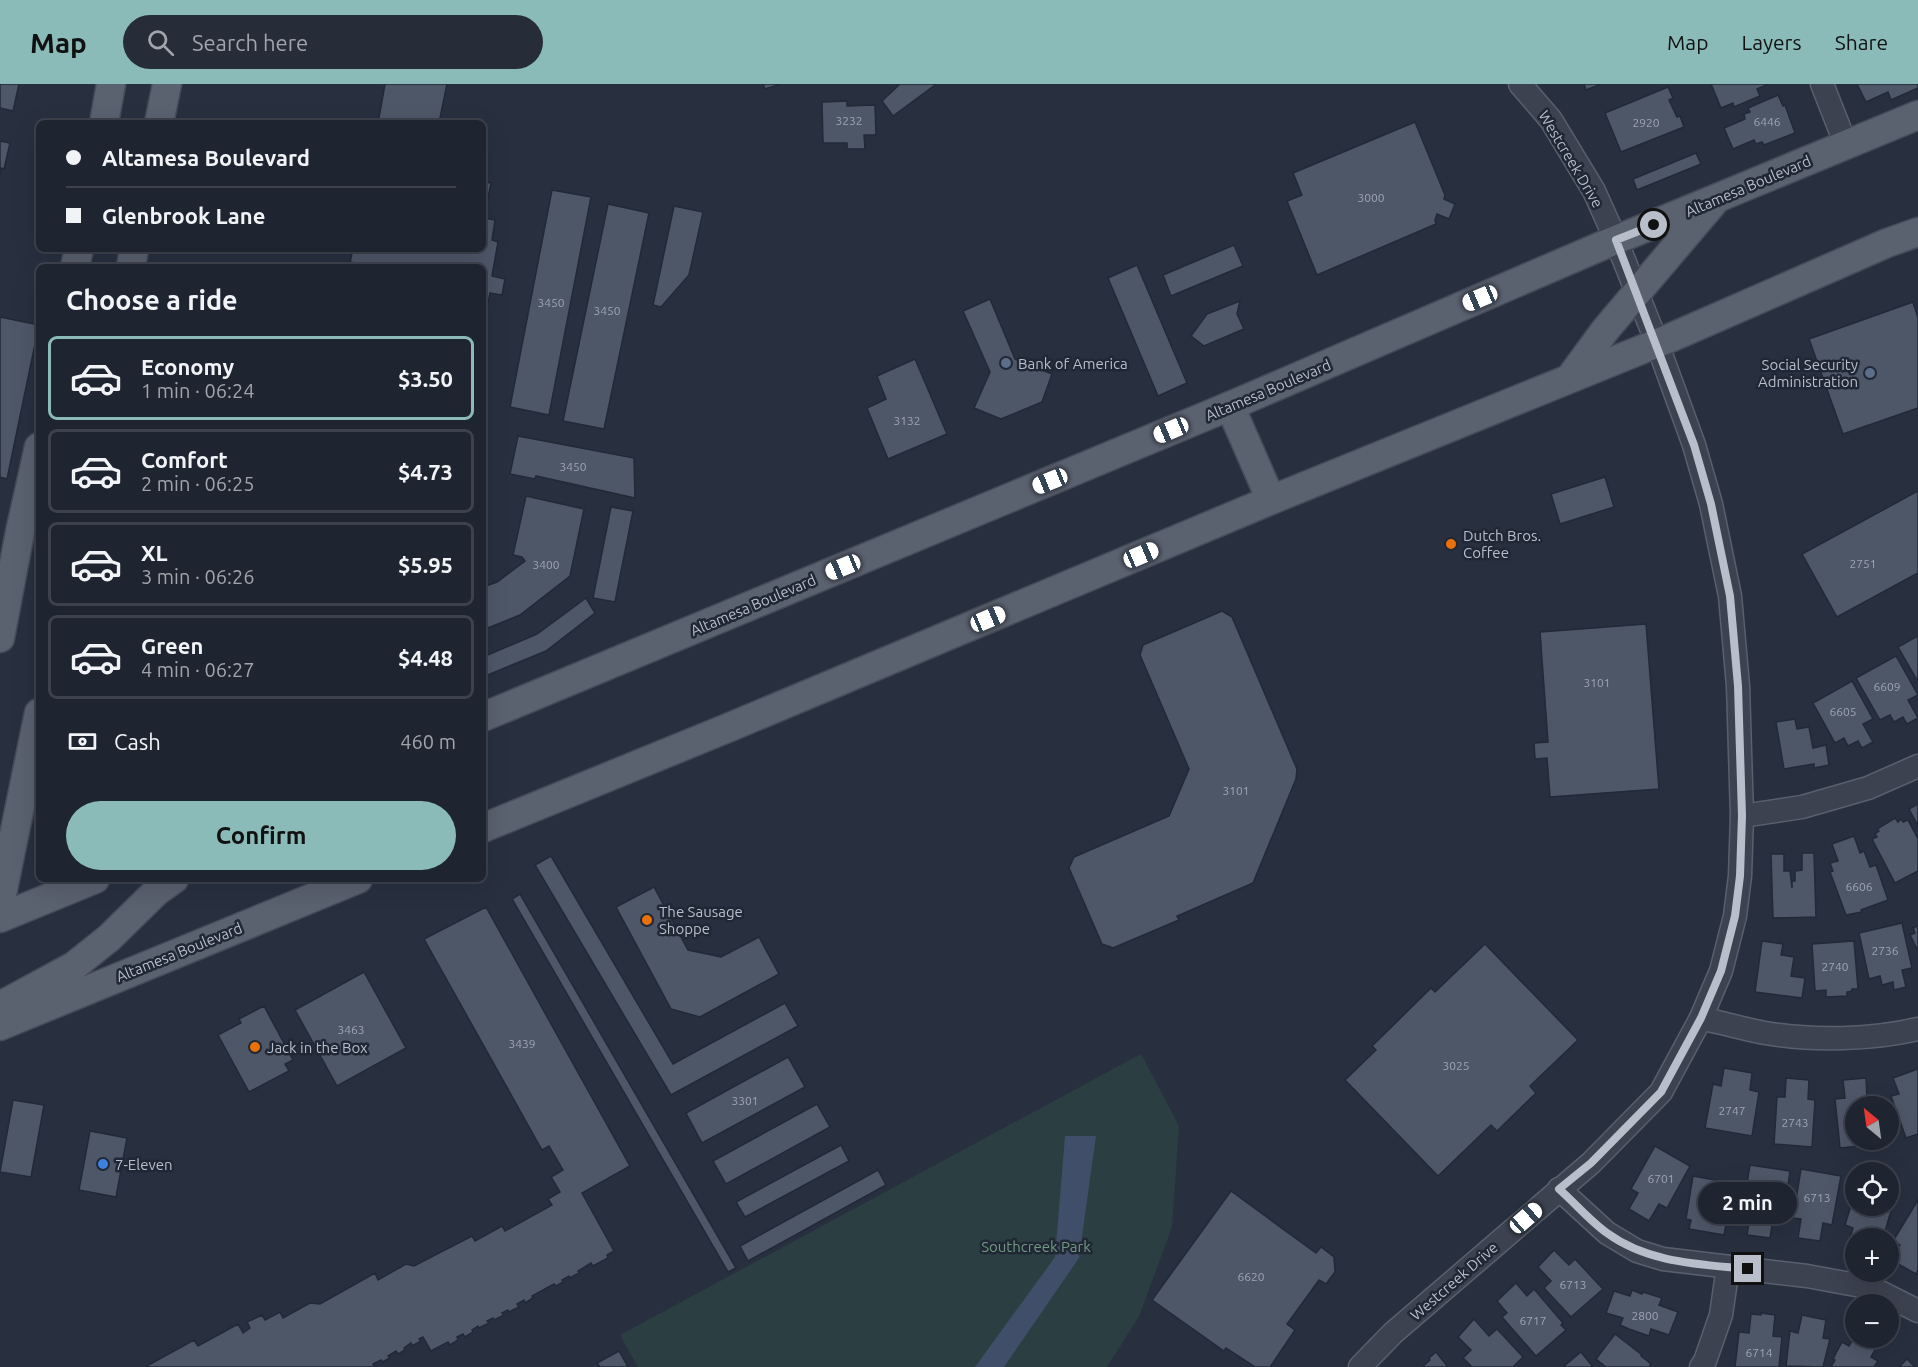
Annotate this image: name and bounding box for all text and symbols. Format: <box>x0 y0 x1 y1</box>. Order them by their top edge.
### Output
search box <box>123 15 543 69</box>
icon: search <box>144 26 177 59</box>
text: Map <box>30 27 87 58</box>
text: Search here <box>192 30 308 55</box>
text: Map <box>1667 30 1708 54</box>
text: Layers <box>1741 30 1802 54</box>
text: Share <box>1835 30 1888 54</box>
street label: Westcreek Drive <box>1535 107 1607 211</box>
house number: 3232 <box>835 114 863 127</box>
house number: 6446 <box>1753 115 1781 128</box>
house number: 2920 <box>1632 116 1660 129</box>
text: Altamesa Boulevard <box>102 145 310 170</box>
street label: Altamesa Boulevard <box>1683 152 1813 220</box>
house number: 3000 <box>1357 191 1385 204</box>
text: Glenbrook Lane <box>102 203 265 228</box>
route start <box>1640 211 1667 238</box>
car <box>1460 283 1500 313</box>
text: Choose a ride <box>66 285 238 315</box>
house number: 3450 <box>537 296 565 309</box>
house number: 3450 <box>593 304 621 317</box>
icon: car <box>69 351 123 405</box>
text: Economy <box>141 354 234 379</box>
place label: Bank of America <box>1018 355 1128 372</box>
marker: Bank of America <box>999 356 1013 370</box>
street label: Altamesa Boulevard <box>1203 356 1333 424</box>
place label: Social Security Administration <box>1758 356 1858 390</box>
text: $3.50 <box>398 366 453 391</box>
marker: Social Security Administration <box>1863 366 1877 380</box>
text: 1 min · 06:24 <box>141 379 255 402</box>
house number: 3132 <box>893 414 921 427</box>
car <box>1151 415 1191 445</box>
icon: car <box>69 444 123 498</box>
text: Comfort <box>141 447 228 472</box>
text: $4.73 <box>398 459 453 484</box>
house number: 3450 <box>559 460 587 473</box>
car <box>1030 466 1070 496</box>
text: 2 min · 06:25 <box>141 472 255 495</box>
place label: Dutch Bros. Coffee <box>1463 527 1541 561</box>
icon: car <box>69 537 123 591</box>
marker: Dutch Bros. Coffee <box>1444 537 1458 551</box>
text: XL <box>141 540 168 565</box>
car <box>1121 540 1161 570</box>
text: $5.95 <box>398 552 453 577</box>
car <box>823 552 863 582</box>
house number: 2751 <box>1849 557 1877 570</box>
house number: 3400 <box>532 558 560 571</box>
text: 3 min · 06:26 <box>141 565 255 588</box>
street label: Altamesa Boulevard <box>688 571 818 639</box>
car <box>968 604 1008 634</box>
icon: car <box>69 630 123 684</box>
text: Green <box>141 633 203 658</box>
text: $4.48 <box>398 645 453 670</box>
text: 4 min · 06:27 <box>141 658 255 681</box>
house number: 3101 <box>1583 676 1611 689</box>
house number: 6609 <box>1873 680 1901 693</box>
house number: 6605 <box>1829 705 1857 718</box>
icon: cash <box>66 725 99 758</box>
text: Cash <box>114 729 161 754</box>
text: 460 m <box>400 730 456 753</box>
house number: 3101 <box>1222 784 1250 797</box>
button: Confirm <box>66 801 456 870</box>
house number: 6606 <box>1845 880 1873 893</box>
place label: The Sausage Shoppe <box>659 903 743 937</box>
marker: The Sausage Shoppe <box>640 913 654 927</box>
street label: Altamesa Boulevard <box>113 919 245 985</box>
house number: 2736 <box>1871 944 1899 957</box>
house number: 2740 <box>1821 960 1849 973</box>
house number: 3463 <box>337 1023 365 1036</box>
house number: 3439 <box>508 1037 536 1050</box>
place label: Jack in the Box <box>267 1039 368 1056</box>
marker: Jack in the Box <box>248 1040 262 1054</box>
house number: 3025 <box>1442 1059 1470 1072</box>
house number: 3301 <box>731 1094 759 1107</box>
north arrow <box>1845 1096 1899 1150</box>
map controls <box>1845 1096 1899 1348</box>
house number: 2747 <box>1718 1104 1746 1117</box>
house number: 2743 <box>1781 1116 1809 1129</box>
place label: 7-Eleven <box>115 1156 173 1173</box>
marker: 7-Eleven <box>96 1157 110 1171</box>
button: locate <box>1845 1162 1899 1216</box>
house number: 6701 <box>1647 1172 1675 1185</box>
callout: 2 min <box>1698 1182 1798 1224</box>
text: 2 min <box>1722 1191 1773 1214</box>
house number: 6713 <box>1803 1191 1831 1204</box>
car <box>1507 1199 1545 1237</box>
button: + <box>1845 1228 1899 1282</box>
park label: Southcreek Park <box>981 1238 1091 1255</box>
street label: Westcreek Drive <box>1407 1239 1501 1323</box>
route end <box>1734 1255 1761 1282</box>
house number: 6620 <box>1237 1270 1265 1283</box>
house number: 6713 <box>1559 1278 1587 1291</box>
button: − <box>1845 1294 1899 1348</box>
house number: 2800 <box>1631 1309 1659 1322</box>
house number: 6717 <box>1519 1314 1547 1327</box>
house number: 6714 <box>1745 1346 1773 1359</box>

